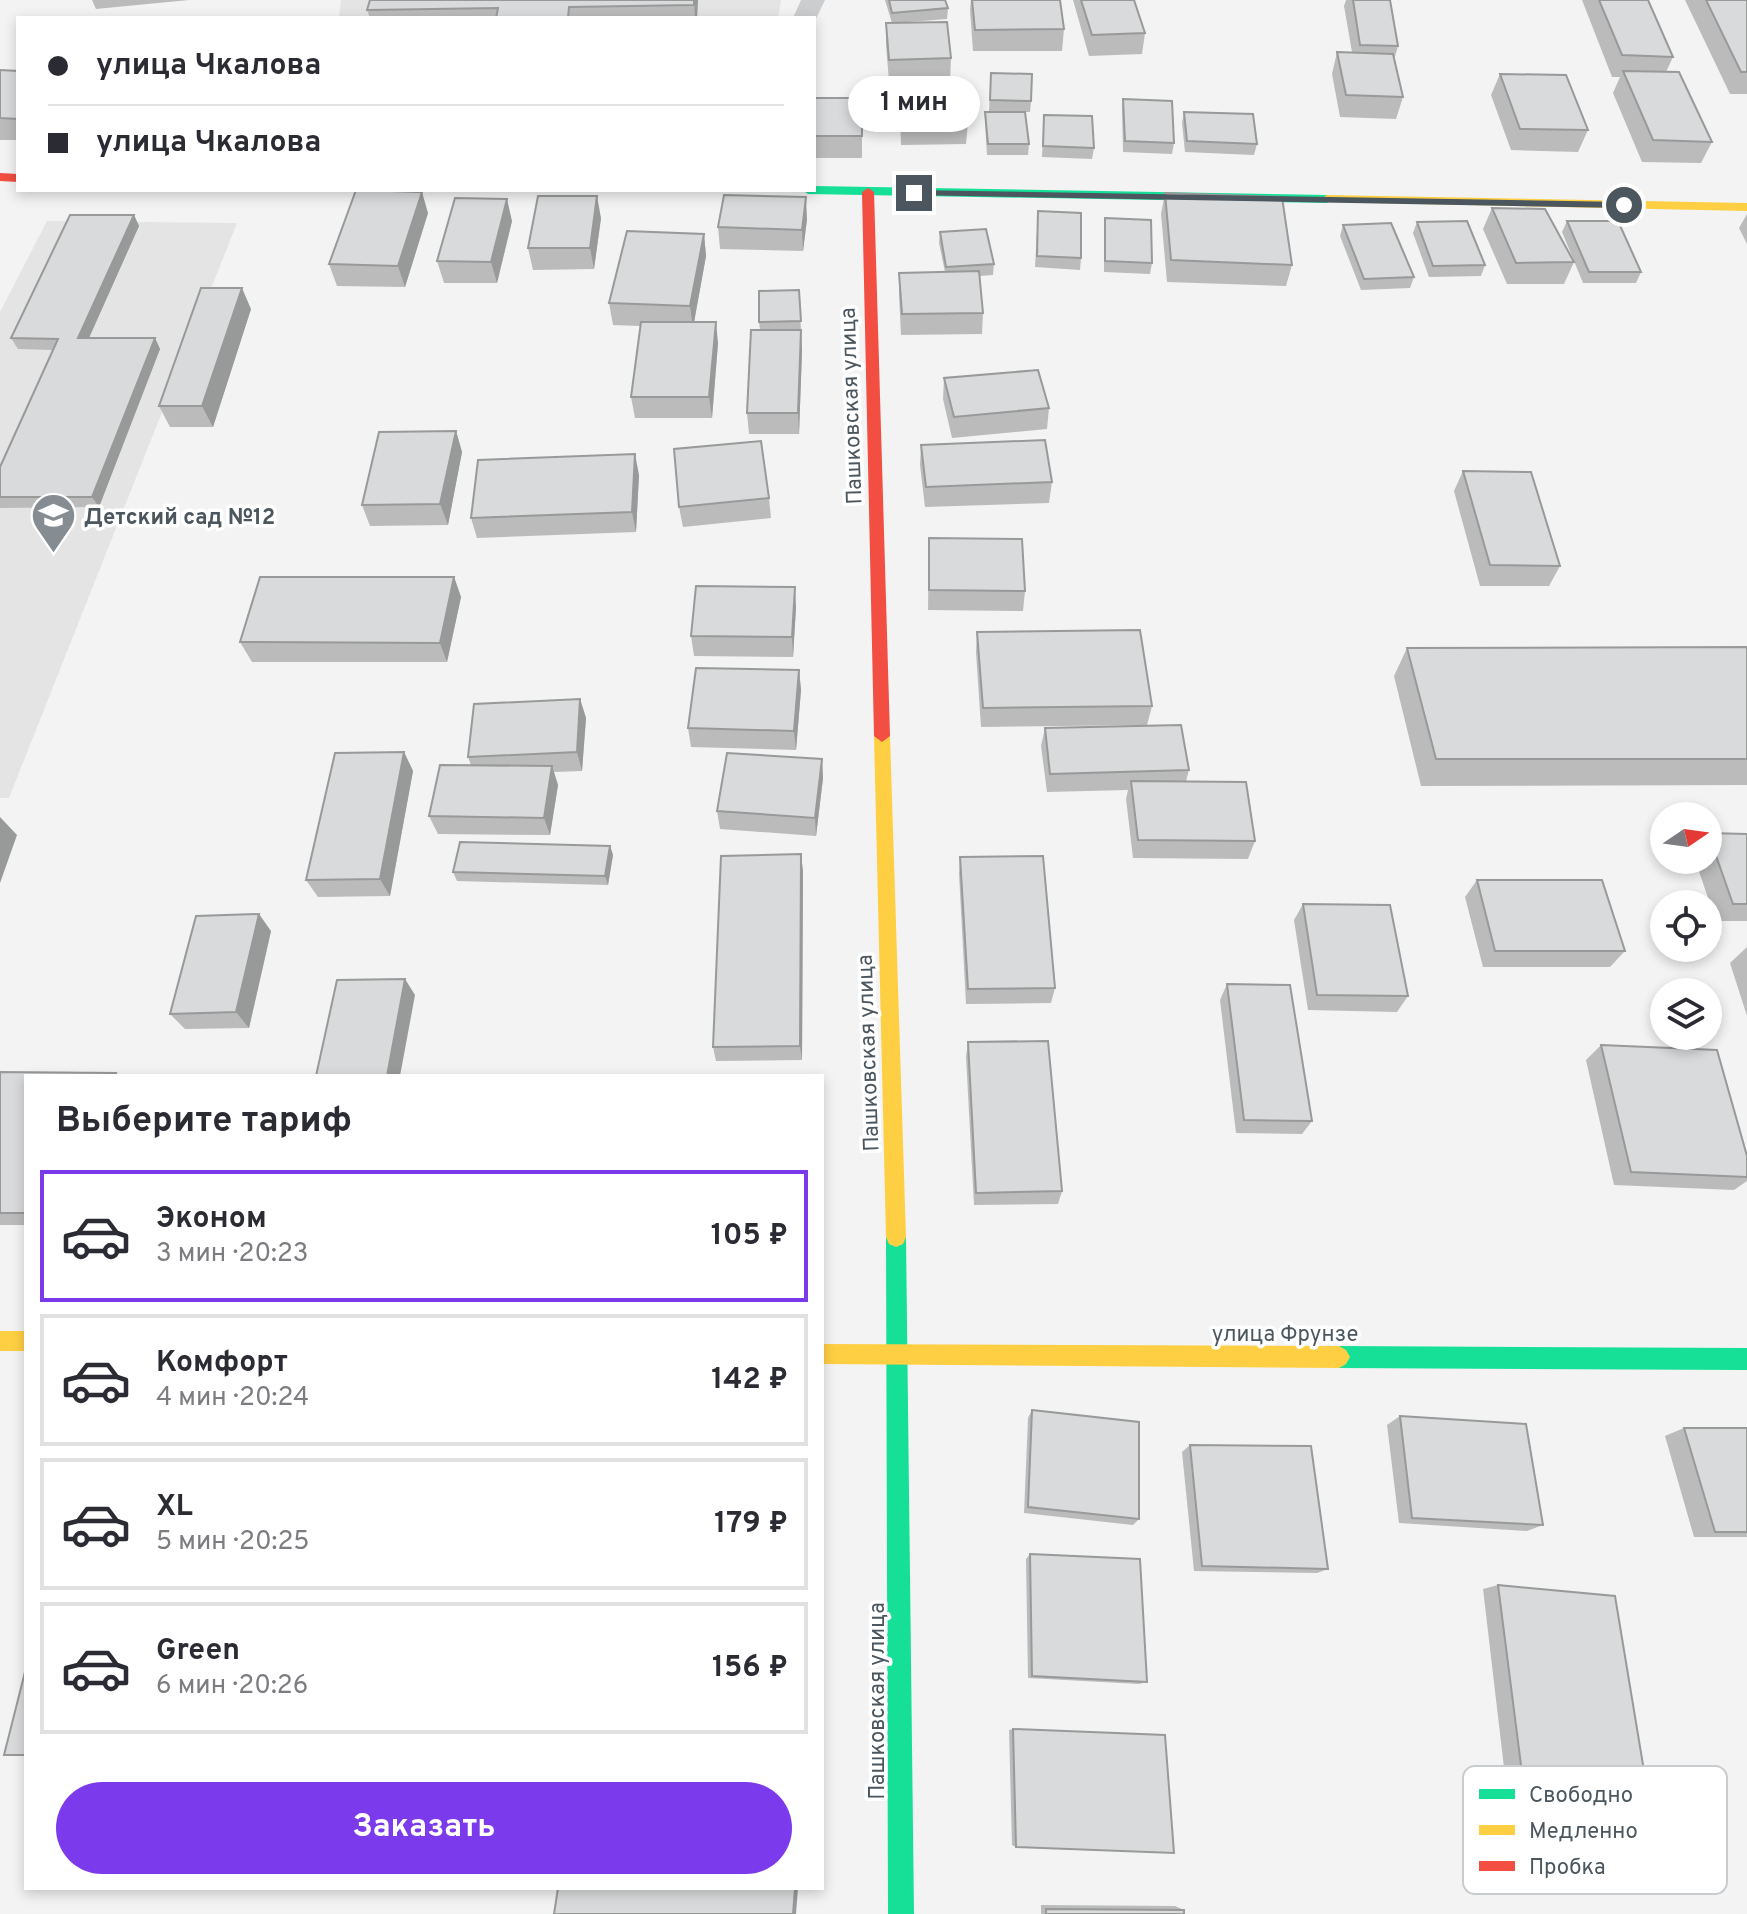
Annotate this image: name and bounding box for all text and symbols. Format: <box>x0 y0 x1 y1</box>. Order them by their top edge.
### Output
text: улица Чкалова <box>96 48 321 85</box>
callout: 1 мин <box>848 77 980 133</box>
text: 1 мин <box>880 87 948 120</box>
text: улица Чкалова <box>96 125 321 162</box>
route end <box>896 175 932 211</box>
route start <box>1606 187 1642 223</box>
street label: Пашковская улица <box>836 307 869 505</box>
school or university icon: Детский сад №12 <box>29 492 77 555</box>
place label: Детский сад №12 <box>84 505 275 532</box>
north arrow <box>1650 802 1722 874</box>
map controls <box>1650 802 1722 1050</box>
button: locate <box>1650 890 1722 962</box>
street label: Пашковская улица <box>853 954 886 1152</box>
button: layers <box>1650 978 1722 1050</box>
text: Выберите тариф <box>56 1099 352 1145</box>
icon: car <box>60 1200 132 1272</box>
text: Эконом <box>156 1201 267 1238</box>
text: 105 ₽ <box>711 1218 788 1255</box>
text: 3 мин · 20:23 <box>156 1238 309 1271</box>
street label: улица Фрунзе <box>1212 1322 1358 1349</box>
icon: car <box>60 1344 132 1416</box>
text: Комфорт <box>156 1345 288 1382</box>
text: 142 ₽ <box>711 1362 788 1399</box>
text: 4 мин · 20:24 <box>156 1382 309 1415</box>
icon: car <box>60 1488 132 1560</box>
text: XL <box>156 1489 193 1526</box>
text: 179 ₽ <box>714 1506 788 1543</box>
text: 5 мин · 20:25 <box>156 1526 310 1559</box>
street label: Пашковская улица <box>865 1602 892 1800</box>
icon: car <box>60 1632 132 1704</box>
text: Green <box>156 1633 240 1670</box>
text: 156 ₽ <box>712 1650 788 1687</box>
text: 6 мин · 20:26 <box>156 1670 308 1703</box>
legend <box>1463 1766 1727 1894</box>
button: Заказать <box>56 1782 792 1874</box>
text: Свободно <box>1529 1783 1633 1810</box>
text: Медленно <box>1529 1819 1638 1846</box>
text: Пробка <box>1529 1855 1606 1882</box>

